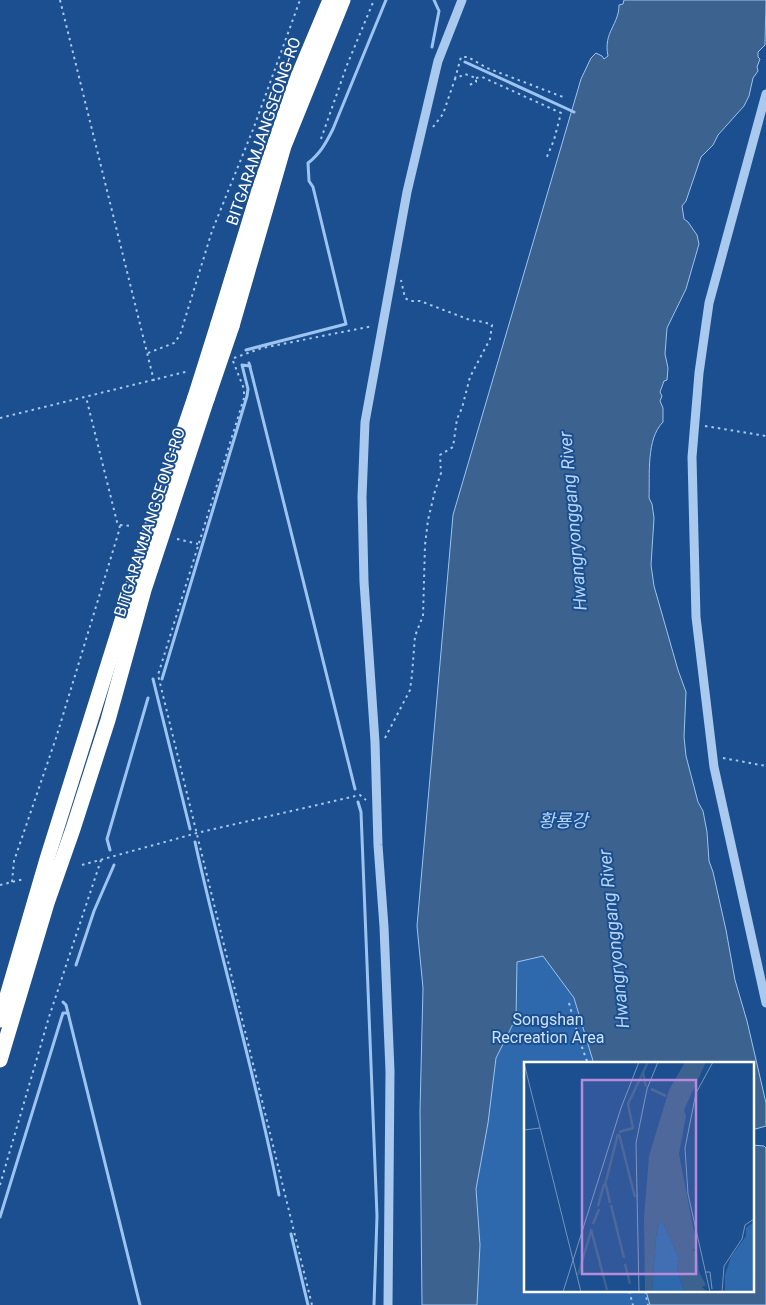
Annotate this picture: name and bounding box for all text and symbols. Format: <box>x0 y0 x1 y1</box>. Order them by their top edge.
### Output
street label: BITGARAMJANGSEONG-RO <box>222 35 305 228</box>
street label: BITGARAMJANGSEONG-RO <box>110 425 189 619</box>
water label: Hwangryonggang River <box>554 429 591 612</box>
water label: 황룡강 <box>538 810 590 831</box>
water label: Hwangryonggang River <box>594 847 633 1030</box>
park label: Songshan Recreation Area <box>491 1010 605 1047</box>
inset map <box>524 1062 754 1292</box>

